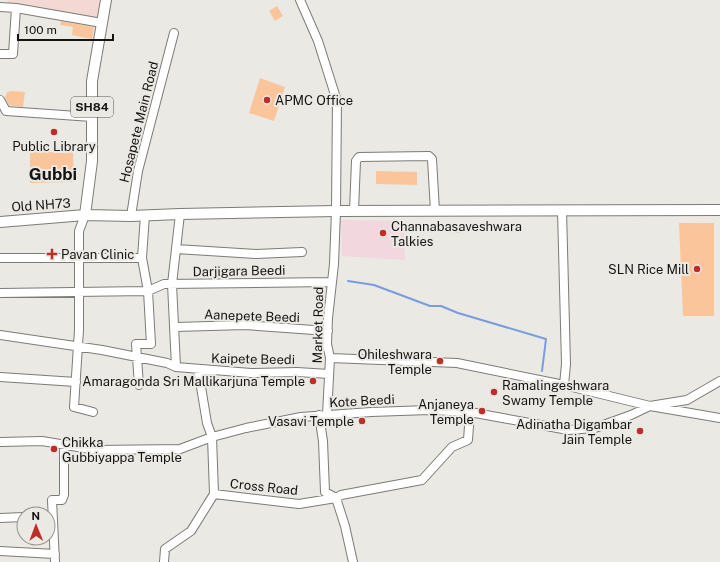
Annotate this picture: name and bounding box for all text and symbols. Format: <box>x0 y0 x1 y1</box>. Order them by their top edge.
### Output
scale bar <box>18 16 113 42</box>
text: 100 m <box>24 23 57 37</box>
street label: Hosapete Main Road <box>117 60 161 184</box>
place label: APMC Office <box>275 93 353 108</box>
marker: APMC Office <box>262 95 272 105</box>
road number: SH84 <box>71 97 113 117</box>
marker: Public Library <box>49 127 59 137</box>
place label: Public Library <box>12 139 96 154</box>
district label: Gubbi <box>29 164 77 184</box>
street label: Old NH73 <box>11 195 71 215</box>
place label: Channabasaveshwara Talkies <box>391 219 522 249</box>
marker: Channabasaveshwara Talkies <box>378 228 388 238</box>
place label: Pavan Clinic <box>61 247 134 262</box>
marker: Pavan Clinic <box>46 248 58 260</box>
place label: SLN Rice Mill <box>608 262 689 277</box>
street label: Darjigara Beedi <box>192 263 286 279</box>
marker: SLN Rice Mill <box>692 264 702 274</box>
street label: Market Road <box>310 286 326 364</box>
street label: Aanepete Beedi <box>204 307 300 325</box>
place label: Ohileshwara Temple <box>358 347 432 377</box>
street label: Kaipete Beedi <box>211 351 295 367</box>
marker: Ohileshwara Temple <box>435 356 445 366</box>
place label: Amaragonda Sri Mallikarjuna Temple <box>82 374 305 389</box>
marker: Amaragonda Sri Mallikarjuna Temple <box>308 376 318 386</box>
place label: Ramalingeshwara Swamy Temple <box>502 378 609 408</box>
marker: Ramalingeshwara Swamy Temple <box>489 387 499 397</box>
street label: Kote Beedi <box>329 392 395 410</box>
place label: Anjaneya Temple <box>418 397 474 427</box>
marker: Anjaneya Temple <box>477 406 487 416</box>
place label: Vasavi Temple <box>268 414 354 429</box>
marker: Vasavi Temple <box>357 416 367 426</box>
place label: Adinatha Digambar Jain Temple <box>516 417 632 447</box>
marker: Adinatha Digambar Jain Temple <box>635 426 645 436</box>
place label: Chikka Gubbiyappa Temple <box>62 435 182 465</box>
marker: Chikka Gubbiyappa Temple <box>49 444 59 454</box>
street label: Cross Road <box>229 476 299 498</box>
north arrow <box>16 506 56 546</box>
text: N <box>31 510 40 522</box>

